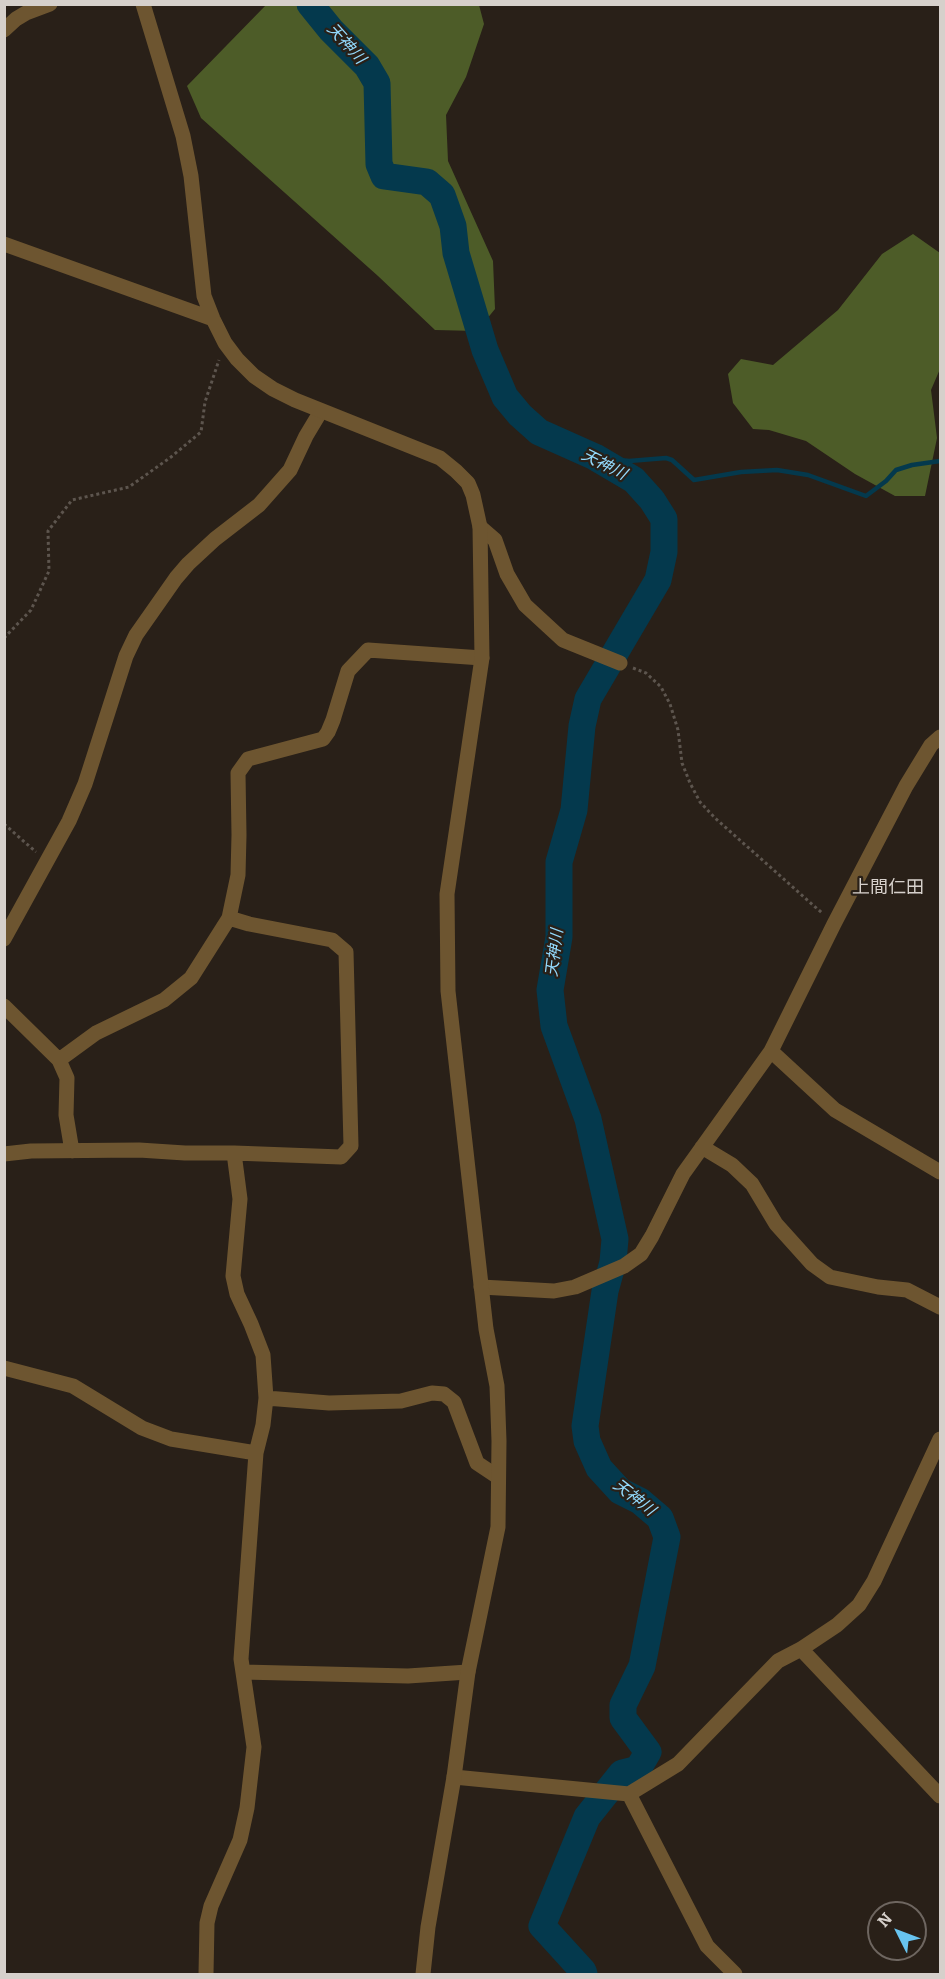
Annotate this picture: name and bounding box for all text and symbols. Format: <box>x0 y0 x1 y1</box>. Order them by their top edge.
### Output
water label: 天神川 <box>323 20 369 68</box>
water label: 天神川 <box>578 446 630 484</box>
district label: 上間仁田 <box>852 877 924 899</box>
water label: 天神川 <box>543 928 567 978</box>
water label: 天神川 <box>609 1476 659 1520</box>
north arrow <box>867 1901 927 1961</box>
text: N <box>874 1909 896 1931</box>

